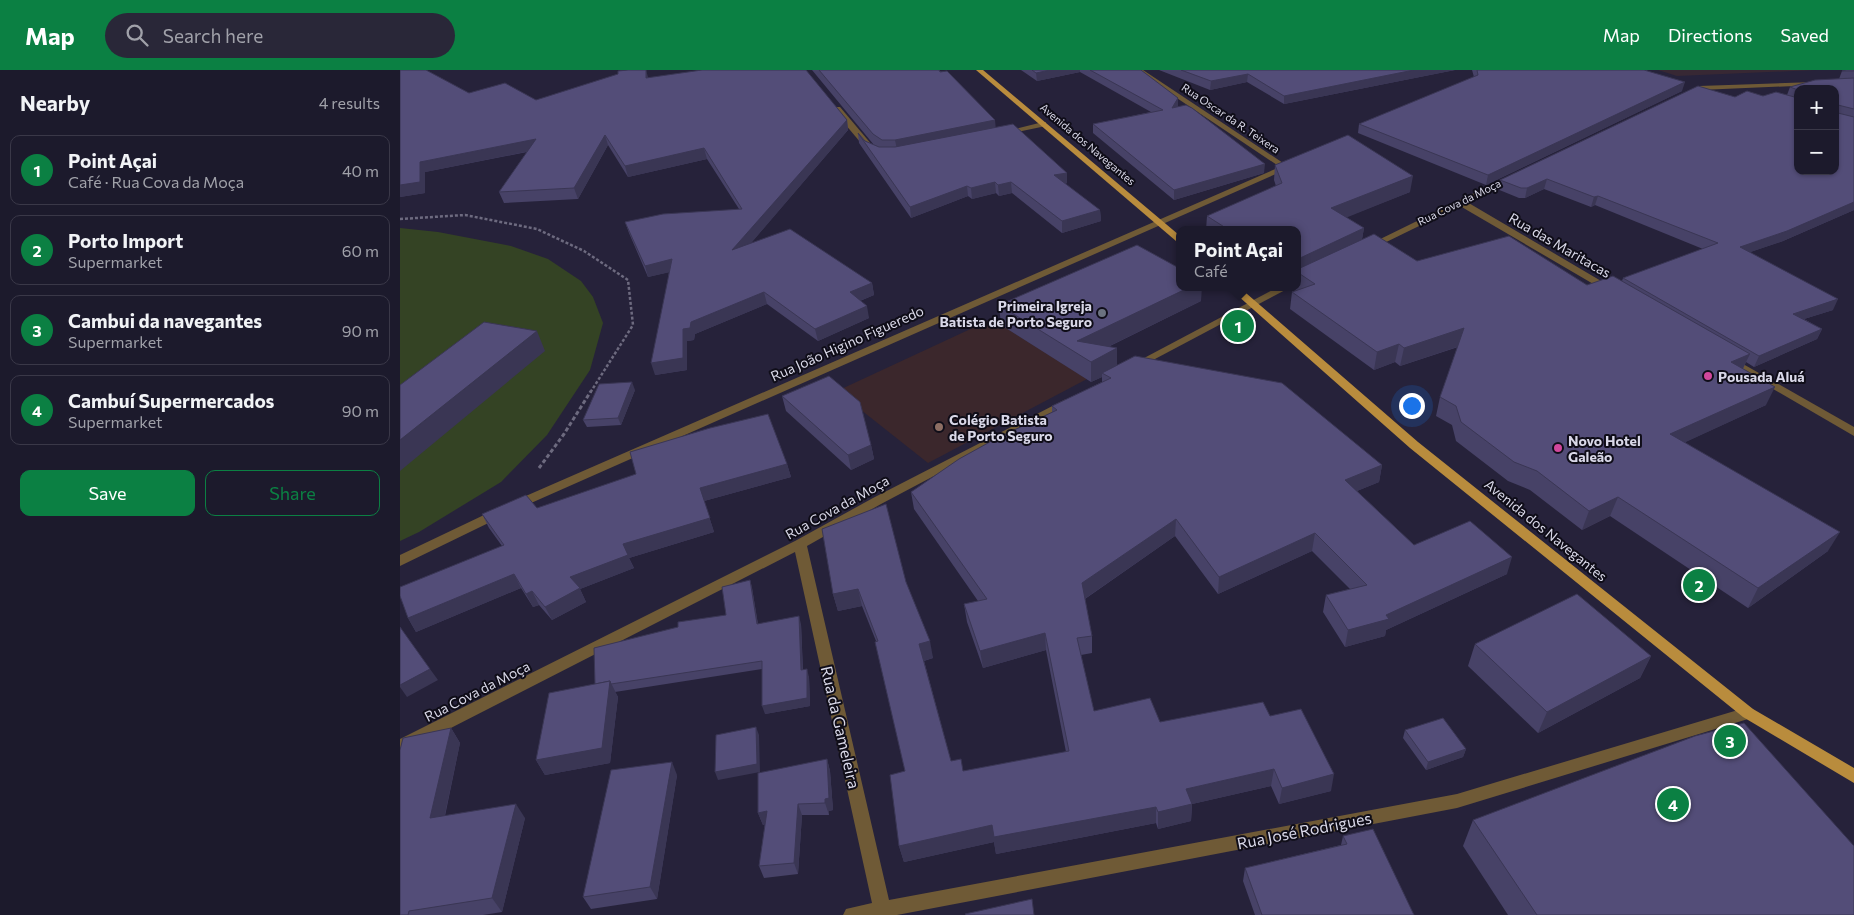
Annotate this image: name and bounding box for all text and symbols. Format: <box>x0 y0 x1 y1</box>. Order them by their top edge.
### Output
search box <box>105 13 455 58</box>
text: Map <box>25 21 75 50</box>
icon: search <box>123 21 151 49</box>
text: Search here <box>163 24 263 47</box>
text: Map <box>1603 24 1640 46</box>
text: Directions <box>1668 24 1752 46</box>
text: Saved <box>1780 24 1829 46</box>
street label: Rua Oscar da R. Teixera <box>1179 80 1283 156</box>
map controls <box>1794 85 1839 175</box>
button: + <box>1794 85 1839 130</box>
text: Nearby <box>20 90 90 115</box>
text: 4 results <box>319 93 380 112</box>
street label: Avenida dos Navegantes <box>1038 100 1138 188</box>
button: − <box>1794 130 1839 175</box>
text: Point Açai <box>68 149 157 172</box>
text: 1 <box>33 161 41 180</box>
text: 40 m <box>342 161 379 180</box>
text: Café · Rua Cova da Moça <box>68 172 244 191</box>
street label: Rua Cova da Moça <box>1415 176 1503 228</box>
street label: Rua das Maritacas <box>1506 209 1614 281</box>
popup <box>1176 226 1301 291</box>
text: Porto Import <box>68 229 183 252</box>
text: Point Açai <box>1194 238 1283 261</box>
text: 2 <box>32 241 42 260</box>
text: 60 m <box>342 241 379 260</box>
text: Supermarket <box>68 252 163 271</box>
text: Café <box>1194 261 1228 280</box>
place label: Primeira Igreja Batista de Porto Seguro <box>940 297 1092 330</box>
street label: Rua João Higino Figueredo <box>768 302 926 384</box>
marker: Primeira Igreja Batista de Porto Seguro <box>1096 307 1108 319</box>
pin: 1 <box>1222 307 1254 345</box>
text: Cambui da navegantes <box>68 309 262 332</box>
text: 3 <box>32 321 42 340</box>
text: 90 m <box>342 321 379 340</box>
text: Supermarket <box>68 332 163 351</box>
place label: Pousada Aluá <box>1718 368 1805 385</box>
marker: Pousada Aluá <box>1702 370 1714 382</box>
text: Cambuí Supermercados <box>68 389 274 412</box>
your location <box>1399 393 1425 419</box>
text: 4 <box>32 401 42 420</box>
text: 90 m <box>342 401 379 420</box>
place label: Colégio Batista de Porto Seguro <box>949 411 1053 444</box>
text: Supermarket <box>68 412 163 431</box>
marker: Colégio Batista de Porto Seguro <box>933 421 945 433</box>
place label: Novo Hotel Galeão <box>1568 432 1641 465</box>
marker: Novo Hotel Galeão <box>1552 442 1564 454</box>
button: Save <box>20 470 195 516</box>
button: Share <box>205 470 380 516</box>
street label: Rua Cova da Moça <box>782 471 892 543</box>
street label: Avenida dos Navegantes <box>1481 475 1611 585</box>
pin: 2 <box>1683 566 1715 604</box>
street label: Rua Cova da Moça <box>421 657 533 725</box>
street label: Rua da Gameleira <box>818 664 864 790</box>
pin: 3 <box>1714 722 1746 760</box>
pin: 4 <box>1657 785 1689 823</box>
street label: Rua José Rodrigues <box>1235 808 1373 852</box>

